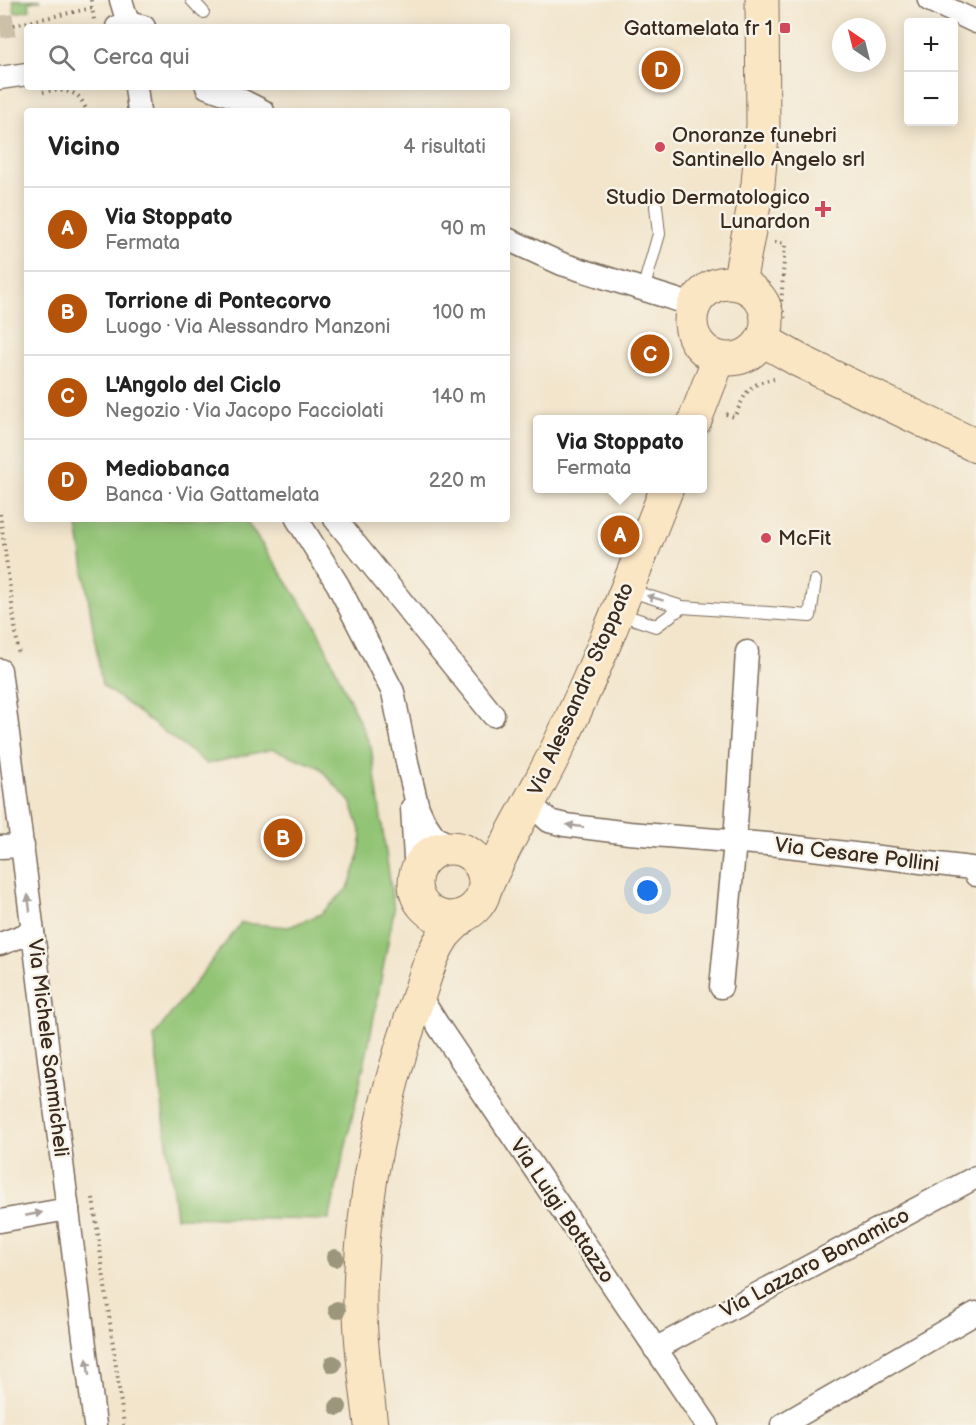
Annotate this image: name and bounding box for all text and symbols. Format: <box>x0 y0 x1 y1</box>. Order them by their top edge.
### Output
place label: Gattamelata fr 1 <box>624 16 773 41</box>
north arrow <box>832 18 886 72</box>
map controls <box>904 18 958 126</box>
button: + <box>904 18 958 72</box>
marker: Gattamelata fr 1 <box>778 21 792 35</box>
search box <box>24 24 510 90</box>
icon: search <box>45 41 78 74</box>
text: Cerca qui <box>93 44 190 71</box>
pin: D <box>642 48 680 92</box>
button: − <box>904 72 958 126</box>
place label: Onoranze funebri Santinello Angelo srl <box>672 123 865 172</box>
text: Vicino <box>48 132 120 163</box>
text: 4 risultati <box>403 135 486 159</box>
marker: Onoranze funebri Santinello Angelo srl <box>653 140 667 154</box>
place label: Studio Dermatologico Lunardon <box>606 185 810 234</box>
marker: Studio Dermatologico Lunardon <box>814 200 832 218</box>
text: Via Stoppato <box>105 204 233 231</box>
text: A <box>61 217 74 241</box>
text: 90 m <box>441 217 486 241</box>
text: Fermata <box>105 231 180 255</box>
text: Torrione di Pontecorvo <box>105 288 331 315</box>
text: B <box>60 301 75 325</box>
text: 100 m <box>433 301 486 325</box>
text: Luogo · Via Alessandro Manzoni <box>105 315 390 339</box>
pin: C <box>630 332 670 376</box>
text: L'Angolo del Ciclo <box>105 372 281 399</box>
text: C <box>60 385 75 409</box>
text: 140 m <box>432 385 486 409</box>
text: Negozio · Via Jacopo Facciolati <box>105 399 384 423</box>
popup <box>533 415 707 493</box>
text: Via Stoppato <box>556 429 684 456</box>
text: Mediobanca <box>105 456 230 483</box>
text: Fermata <box>556 456 631 480</box>
text: D <box>61 469 74 493</box>
text: 220 m <box>429 469 486 493</box>
text: Banca · Via Gattamelata <box>105 483 320 507</box>
pin: A <box>600 512 640 558</box>
place label: McFit <box>778 526 832 551</box>
marker: McFit <box>759 531 773 545</box>
street label: Via Alessandro Stoppato <box>523 579 639 799</box>
one-way arrow <box>646 593 664 602</box>
pin: B <box>264 816 302 860</box>
one-way arrow <box>565 822 584 831</box>
street label: Via Cesare Pollini <box>773 832 941 878</box>
your location <box>633 876 662 905</box>
one-way arrow <box>25 893 34 912</box>
street label: Via Michele Sanmicheli <box>22 938 74 1158</box>
street label: Via Luigi Bottazzo <box>504 1134 620 1288</box>
street label: Via Lazzaro Bonamico <box>716 1202 914 1323</box>
one-way arrow <box>24 1209 43 1218</box>
one-way arrow <box>83 1357 92 1376</box>

